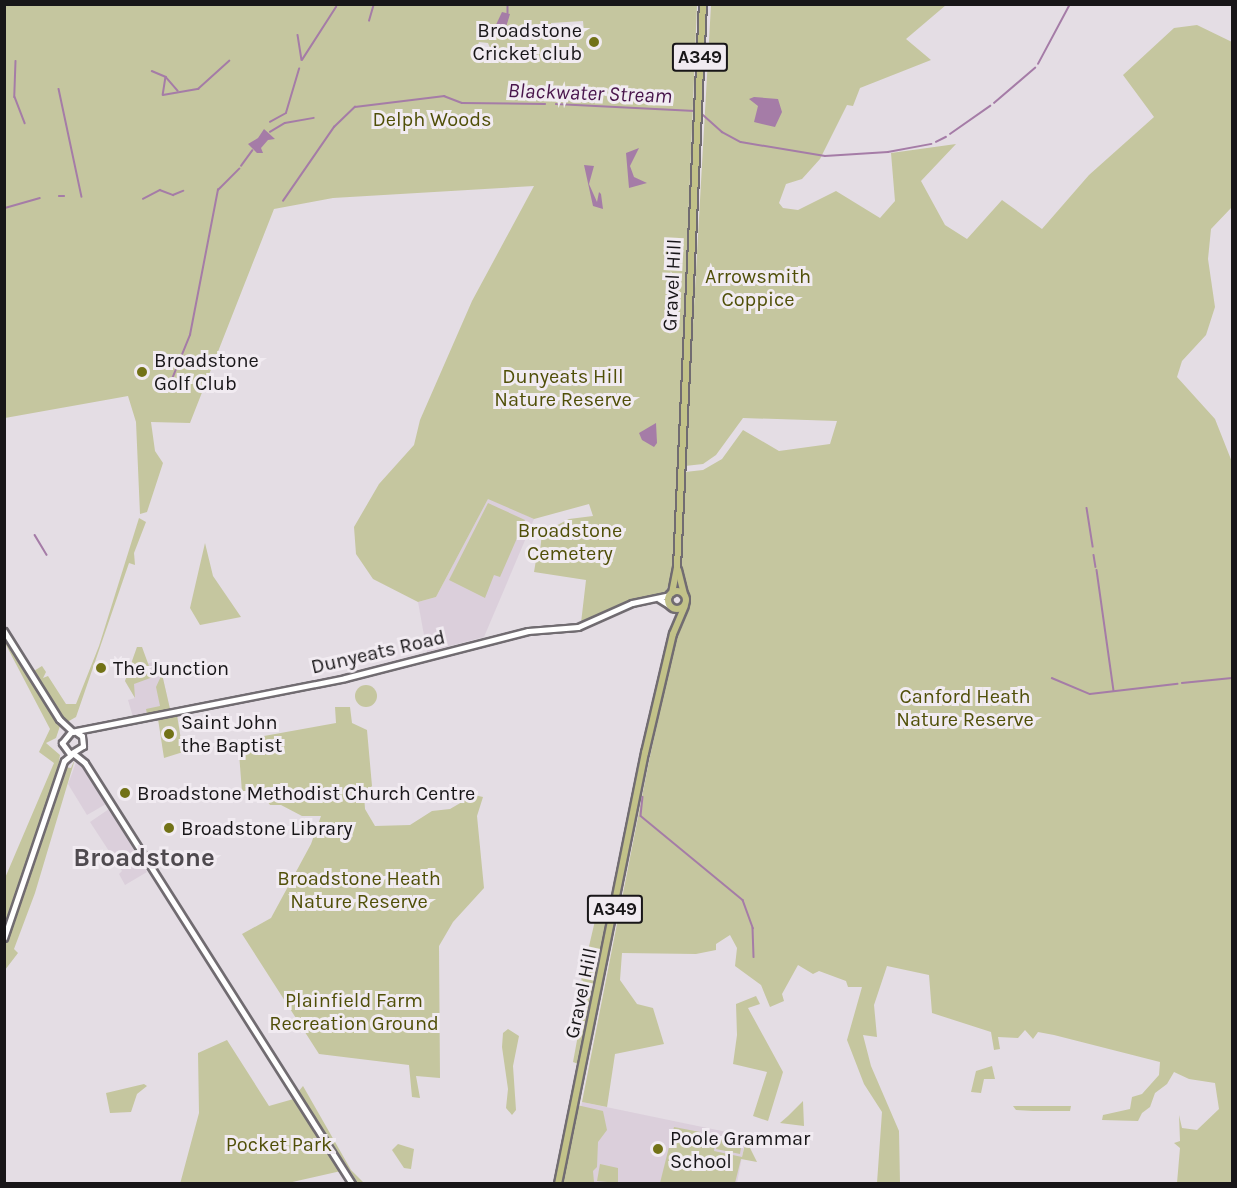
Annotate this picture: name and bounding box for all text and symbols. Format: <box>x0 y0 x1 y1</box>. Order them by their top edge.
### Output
place label: Broadstone Cricket club <box>473 19 582 66</box>
marker: Broadstone Cricket club <box>587 35 601 49</box>
road number: A349 <box>672 42 728 72</box>
water label: Blackwater Stream <box>507 78 673 108</box>
park label: Delph Woods <box>372 107 492 131</box>
street label: Gravel Hill <box>658 238 686 332</box>
park label: Arrowsmith Coppice <box>705 265 811 312</box>
place label: Broadstone Golf Club <box>154 348 259 395</box>
marker: Broadstone Golf Club <box>135 365 149 379</box>
park label: Dunyeats Hill Nature Reserve <box>494 365 632 412</box>
park label: Broadstone Cemetery <box>518 519 622 566</box>
street label: Dunyeats Road <box>309 625 447 679</box>
place label: The Junction <box>113 656 229 680</box>
marker: The Junction <box>94 661 108 675</box>
park label: Canford Heath Nature Reserve <box>896 685 1034 732</box>
place label: Saint John the Baptist <box>181 710 282 757</box>
marker: Saint John the Baptist <box>162 727 176 741</box>
place label: Broadstone Methodist Church Centre <box>137 781 475 805</box>
marker: Broadstone Methodist Church Centre <box>118 786 132 800</box>
place label: Broadstone Library <box>181 816 352 840</box>
marker: Broadstone Library <box>162 821 176 835</box>
district label: Broadstone <box>73 842 215 874</box>
park label: Broadstone Heath Nature Reserve <box>277 867 441 914</box>
road number: A349 <box>586 894 644 924</box>
street label: Gravel Hill <box>560 945 602 1041</box>
park label: Plainfield Farm Recreation Ground <box>269 989 439 1036</box>
place label: Poole Grammar School <box>670 1126 810 1173</box>
park label: Pocket Park <box>226 1132 332 1156</box>
marker: Poole Grammar School <box>651 1142 665 1156</box>

